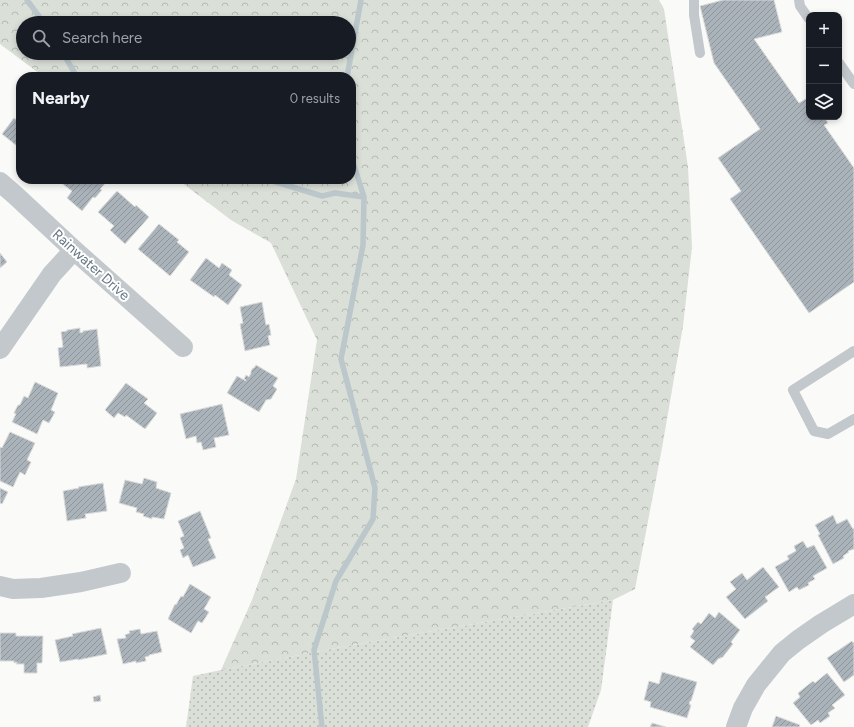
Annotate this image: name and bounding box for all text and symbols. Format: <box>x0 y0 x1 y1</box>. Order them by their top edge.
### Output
map controls <box>806 12 842 120</box>
button: + <box>806 12 842 48</box>
search box <box>16 16 356 60</box>
icon: search <box>30 27 52 49</box>
text: Search here <box>62 29 142 47</box>
button: − <box>806 48 842 84</box>
button: layers <box>806 84 842 120</box>
text: Nearby <box>32 88 90 108</box>
text: 0 results <box>290 91 340 106</box>
street label: Rainwater Drive <box>49 226 133 304</box>

